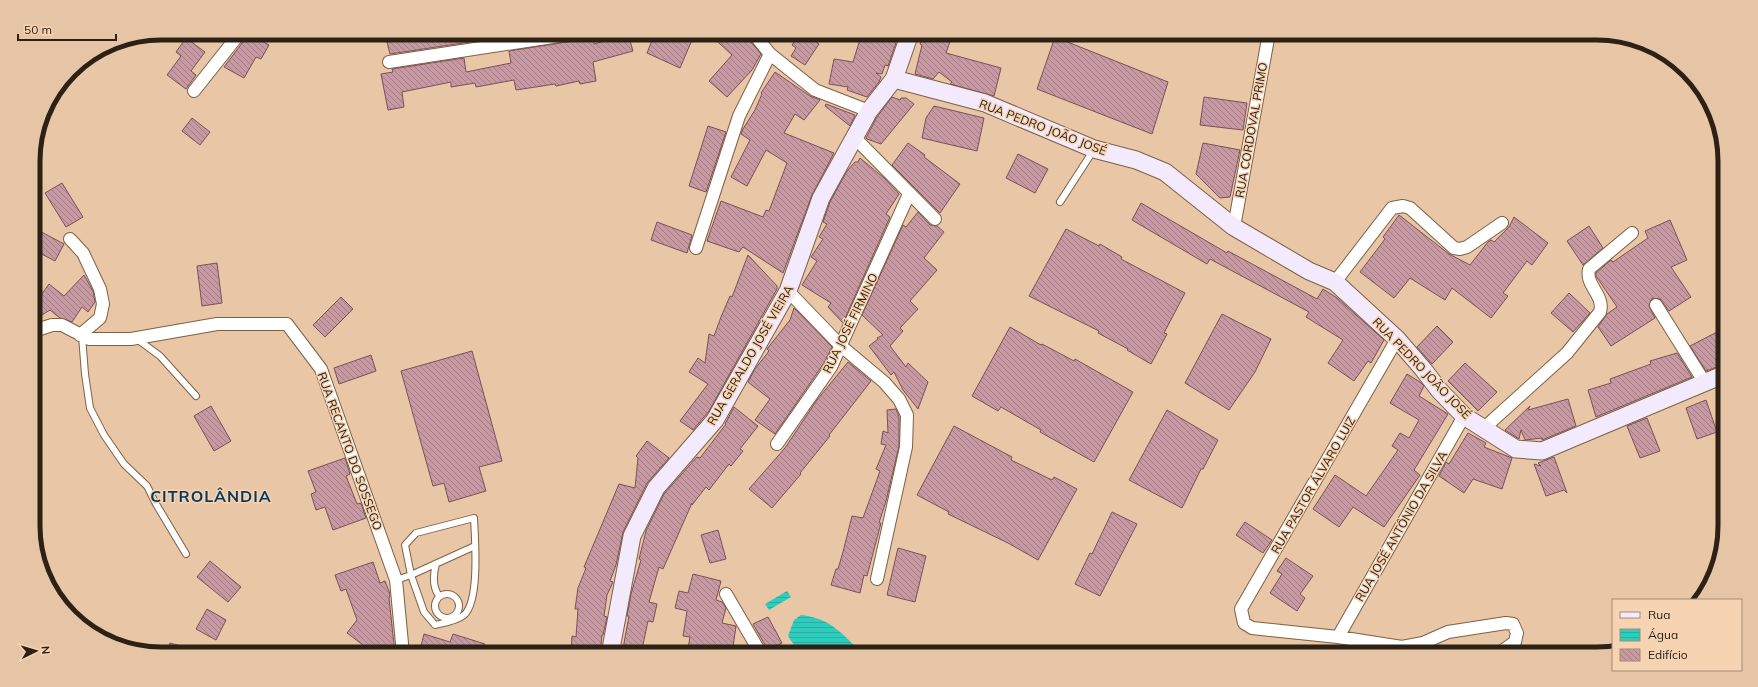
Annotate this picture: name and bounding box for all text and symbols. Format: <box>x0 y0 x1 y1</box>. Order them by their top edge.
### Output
scale bar <box>18 16 116 42</box>
text: 50 m <box>24 22 52 37</box>
street label: RUA CORDOVAL PRIMO <box>1232 61 1270 199</box>
street label: RUA PEDRO JOÃO JOSÉ <box>977 96 1109 158</box>
street label: RUA JOSÉ FIRMINO <box>819 270 881 376</box>
street label: RUA GERALDO JOSÉ VIEIRA <box>704 282 796 428</box>
street label: RUA PEDRO JOÃO JOSÉ <box>1370 314 1474 422</box>
street label: RUA RECANTO DO SOSSEGO <box>314 370 386 532</box>
street label: RUA PASTOR ÁLVARO LUIZ <box>1268 414 1358 556</box>
street label: RUA JOSÉ ANTÔNIO DA SILVA <box>1352 448 1450 604</box>
district label: CITROLÂNDIA <box>150 486 272 506</box>
legend <box>1612 599 1742 671</box>
text: Rua <box>1648 607 1670 622</box>
text: Água <box>1648 627 1678 642</box>
north arrow <box>16 631 56 671</box>
text: N <box>39 645 53 655</box>
text: Edifício <box>1648 647 1688 662</box>

